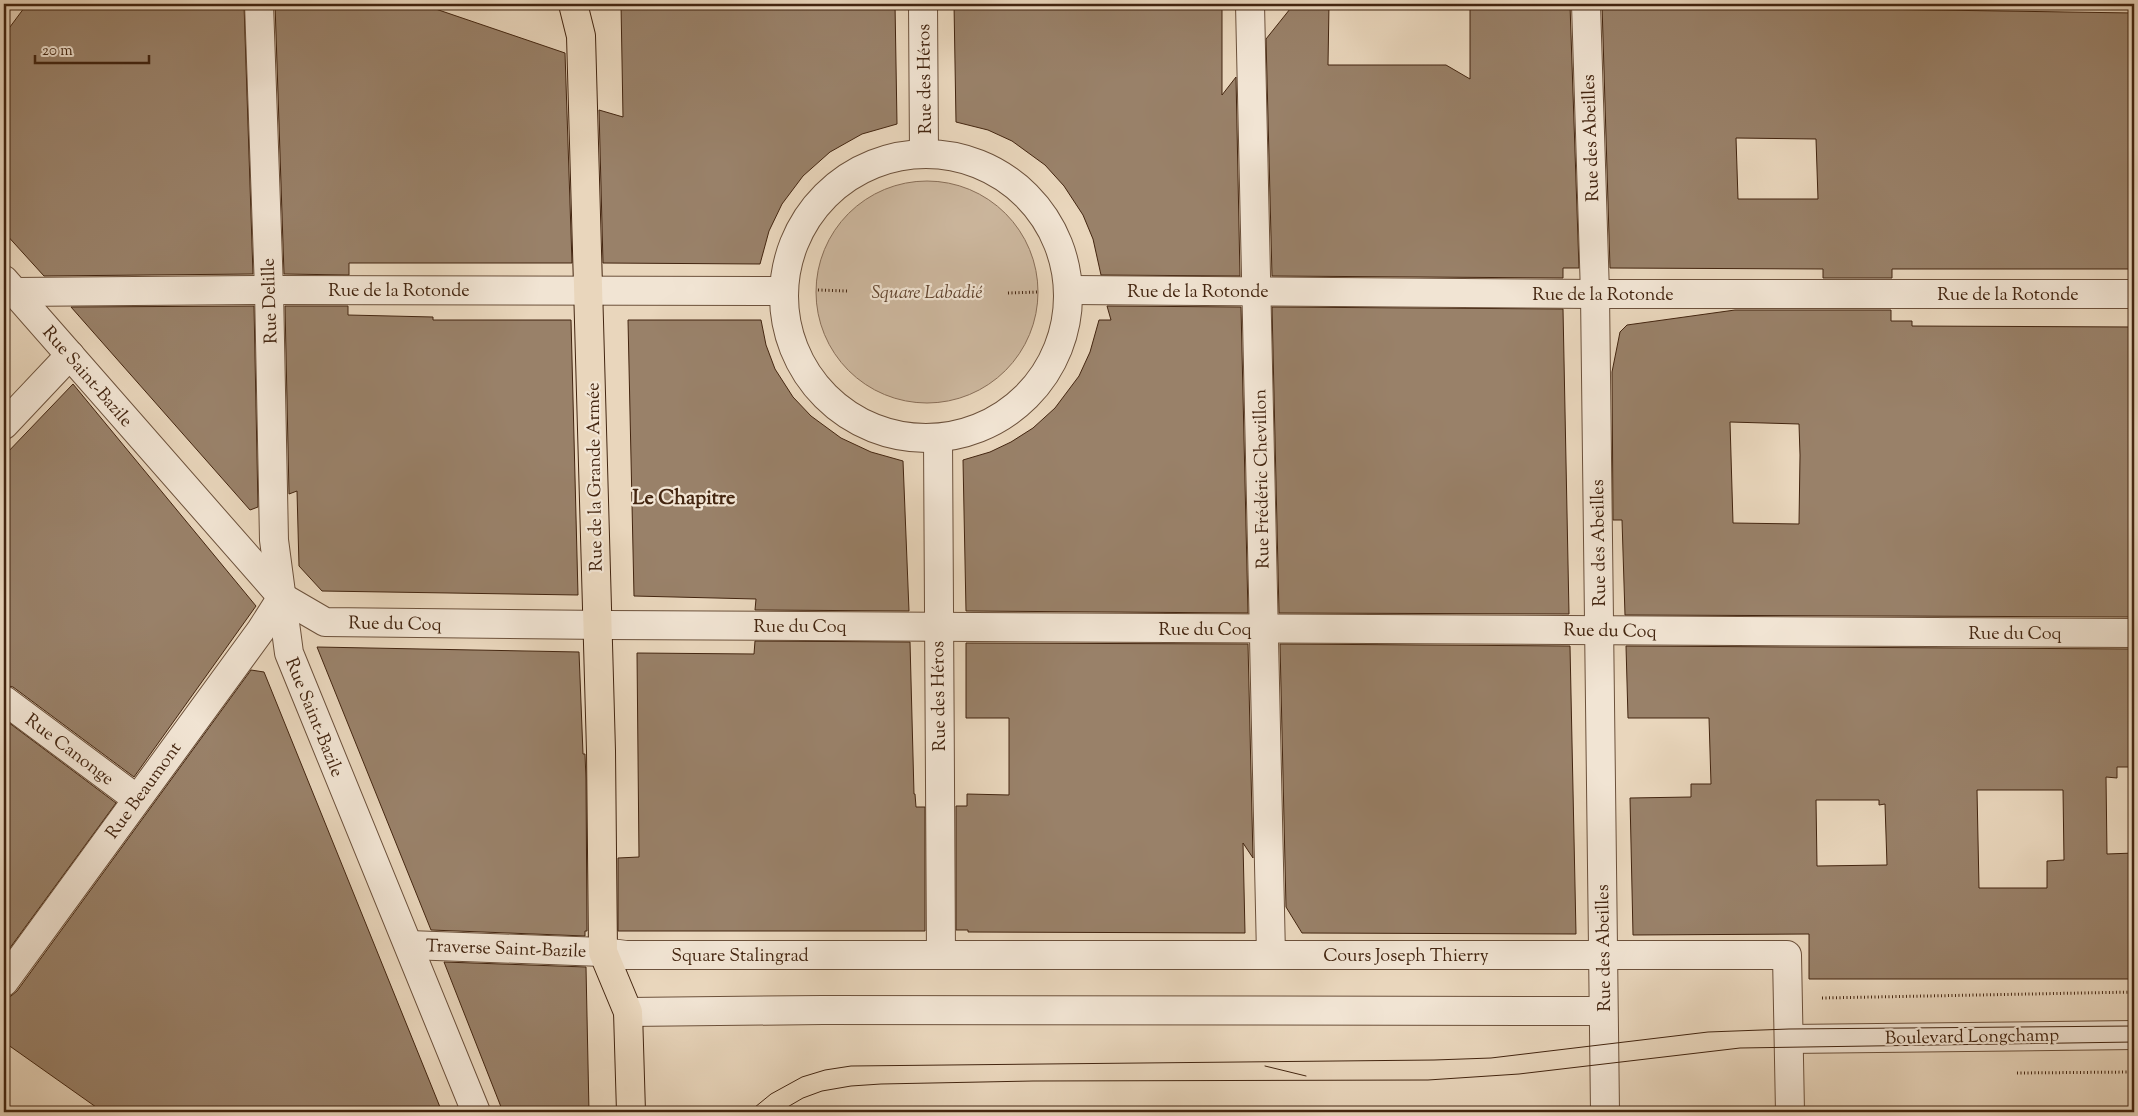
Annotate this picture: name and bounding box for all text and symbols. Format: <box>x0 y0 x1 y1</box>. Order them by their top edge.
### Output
street label: Rue des Héros <box>912 23 940 134</box>
scale bar <box>35 32 149 64</box>
text: 20 m <box>42 41 73 62</box>
street label: Rue des Abeilles <box>1577 74 1607 202</box>
street label: Rue Delille <box>257 258 285 344</box>
street label: Rue de la Rotonde <box>328 279 470 305</box>
street label: Rue de la Rotonde <box>1127 280 1269 306</box>
park label: Square Labadié <box>871 281 983 307</box>
street label: Rue de la Rotonde <box>1532 283 1674 309</box>
street label: Rue de la Rotonde <box>1937 283 2079 309</box>
street label: Rue Saint-Bazile <box>35 321 138 434</box>
street label: Rue de la Grande Armée <box>581 382 611 572</box>
street label: Rue Frédéric Chevillon <box>1248 388 1278 569</box>
street label: Rue des Abeilles <box>1586 479 1614 607</box>
district label: Le Chapitre <box>633 485 735 514</box>
street label: Rue du Coq <box>348 611 442 639</box>
street label: Rue du Coq <box>753 615 847 641</box>
street label: Rue du Coq <box>1158 618 1252 644</box>
street label: Rue du Coq <box>1563 618 1657 646</box>
street label: Rue du Coq <box>1968 622 2062 648</box>
street label: Rue des Héros <box>926 640 954 751</box>
street label: Rue Saint-Bazile <box>277 654 349 781</box>
street label: Rue Canonge <box>19 709 119 793</box>
street label: Rue Beaumont <box>101 737 189 845</box>
street label: Rue des Abeilles <box>1591 884 1619 1012</box>
street label: Traverse Saint-Bazile <box>425 934 587 966</box>
street label: Square Stalingrad <box>671 944 809 970</box>
street label: Cours Joseph Thierry <box>1323 944 1489 970</box>
street label: Boulevard Longchamp <box>1885 1023 2059 1053</box>

